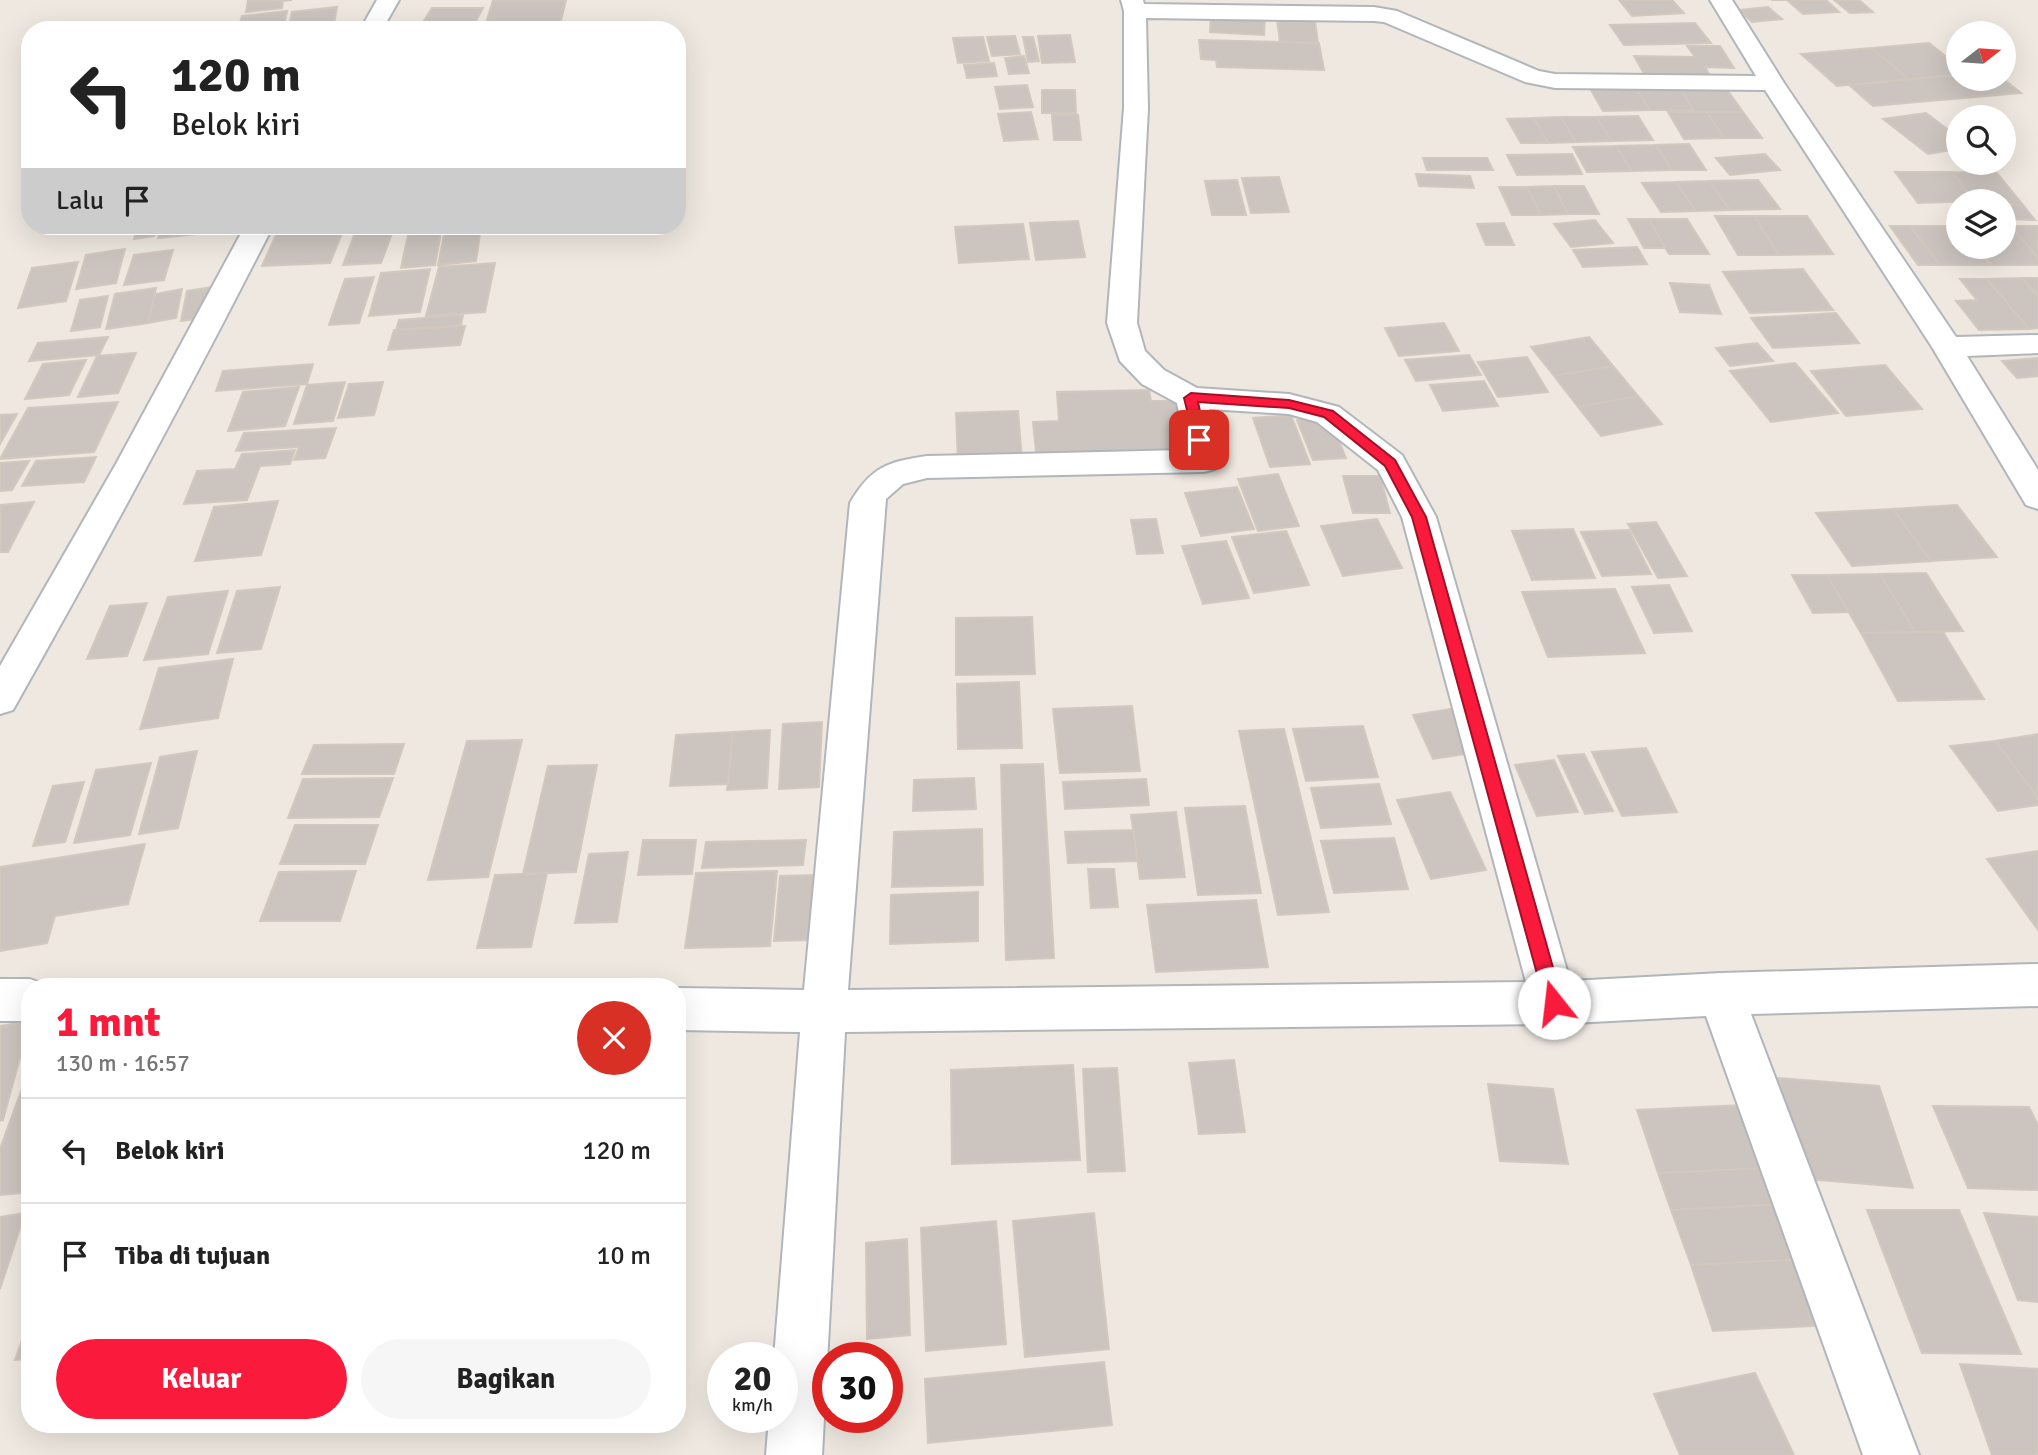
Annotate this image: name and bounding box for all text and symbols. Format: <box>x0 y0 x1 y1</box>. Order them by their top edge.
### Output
north arrow <box>1946 21 2016 91</box>
map controls <box>1946 21 2016 259</box>
text: 120 m <box>171 45 301 105</box>
icon: left <box>56 49 147 140</box>
text: Belok kiri <box>171 105 301 144</box>
button: search <box>1946 105 2016 175</box>
icon: arrive <box>118 182 156 220</box>
text: Lalu <box>56 185 104 217</box>
button: layers <box>1946 189 2016 259</box>
pin <box>1169 410 1229 470</box>
icon: arrive <box>1180 421 1218 459</box>
position arrow <box>1517 966 1591 1040</box>
text: 1 mnt <box>56 997 161 1048</box>
button: close <box>577 1001 651 1075</box>
text: 130 m · 16:57 <box>56 1049 190 1078</box>
icon: left <box>56 1132 94 1170</box>
text: Belok kiri <box>115 1135 224 1167</box>
text: 120 m <box>582 1135 651 1167</box>
icon: arrive <box>56 1237 94 1275</box>
text: Tiba di tujuan <box>115 1240 270 1272</box>
text: 10 m <box>596 1240 651 1272</box>
button: Keluar <box>56 1339 347 1419</box>
button: Bagikan <box>361 1339 651 1419</box>
speed limit sign: 30 <box>812 1342 903 1433</box>
text: 20 <box>734 1357 771 1400</box>
text: km/h <box>732 1394 773 1416</box>

